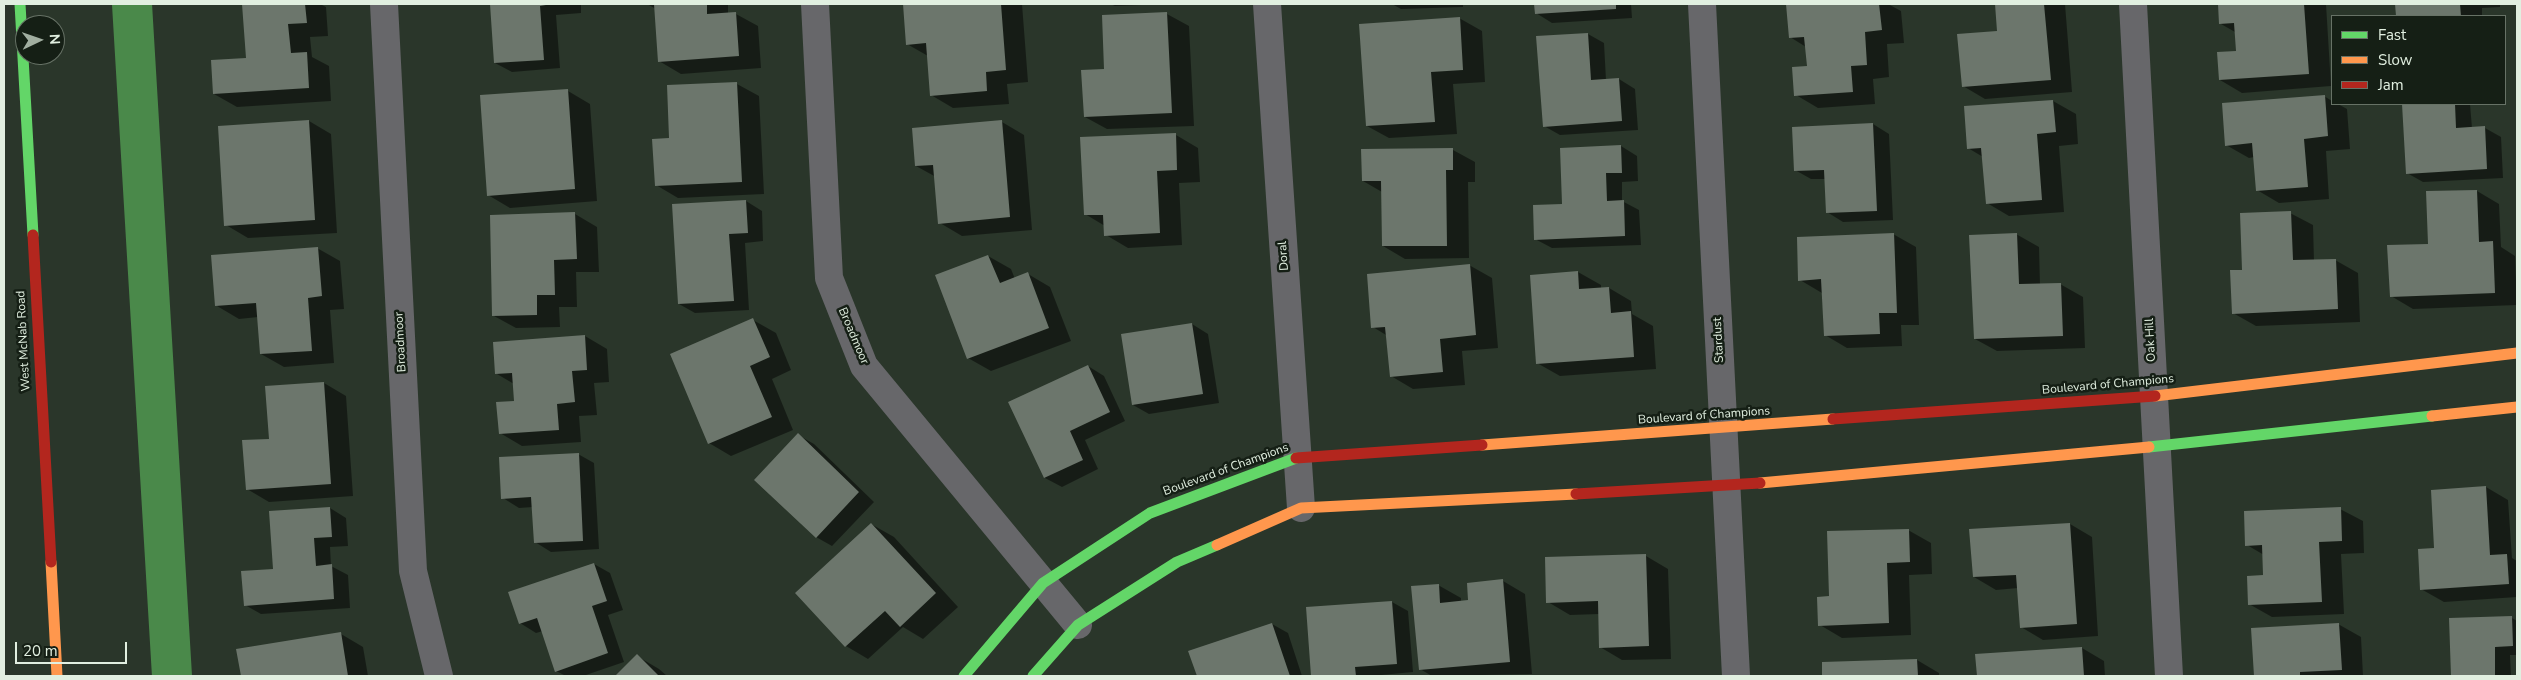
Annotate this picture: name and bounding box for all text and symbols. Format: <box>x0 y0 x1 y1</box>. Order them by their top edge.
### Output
north arrow <box>15 15 65 65</box>
legend <box>2331 15 2506 105</box>
text: Fast <box>2378 25 2406 45</box>
text: N <box>45 34 64 45</box>
text: Slow <box>2378 50 2412 70</box>
text: Jam <box>2378 75 2404 95</box>
street label: Doral <box>1276 241 1292 271</box>
street label: West McNab Road <box>14 290 34 392</box>
street label: Broadmoor <box>835 305 871 367</box>
street label: Broadmoor <box>392 312 410 372</box>
street label: Stardust <box>1711 317 1727 363</box>
street label: Oak Hill <box>2143 318 2159 362</box>
street label: Boulevard of Champions <box>2041 372 2175 398</box>
street label: Boulevard of Champions <box>1638 404 1770 428</box>
street label: Boulevard of Champions <box>1161 441 1291 499</box>
scale bar <box>18 632 130 664</box>
text: 20 m <box>23 641 58 661</box>

